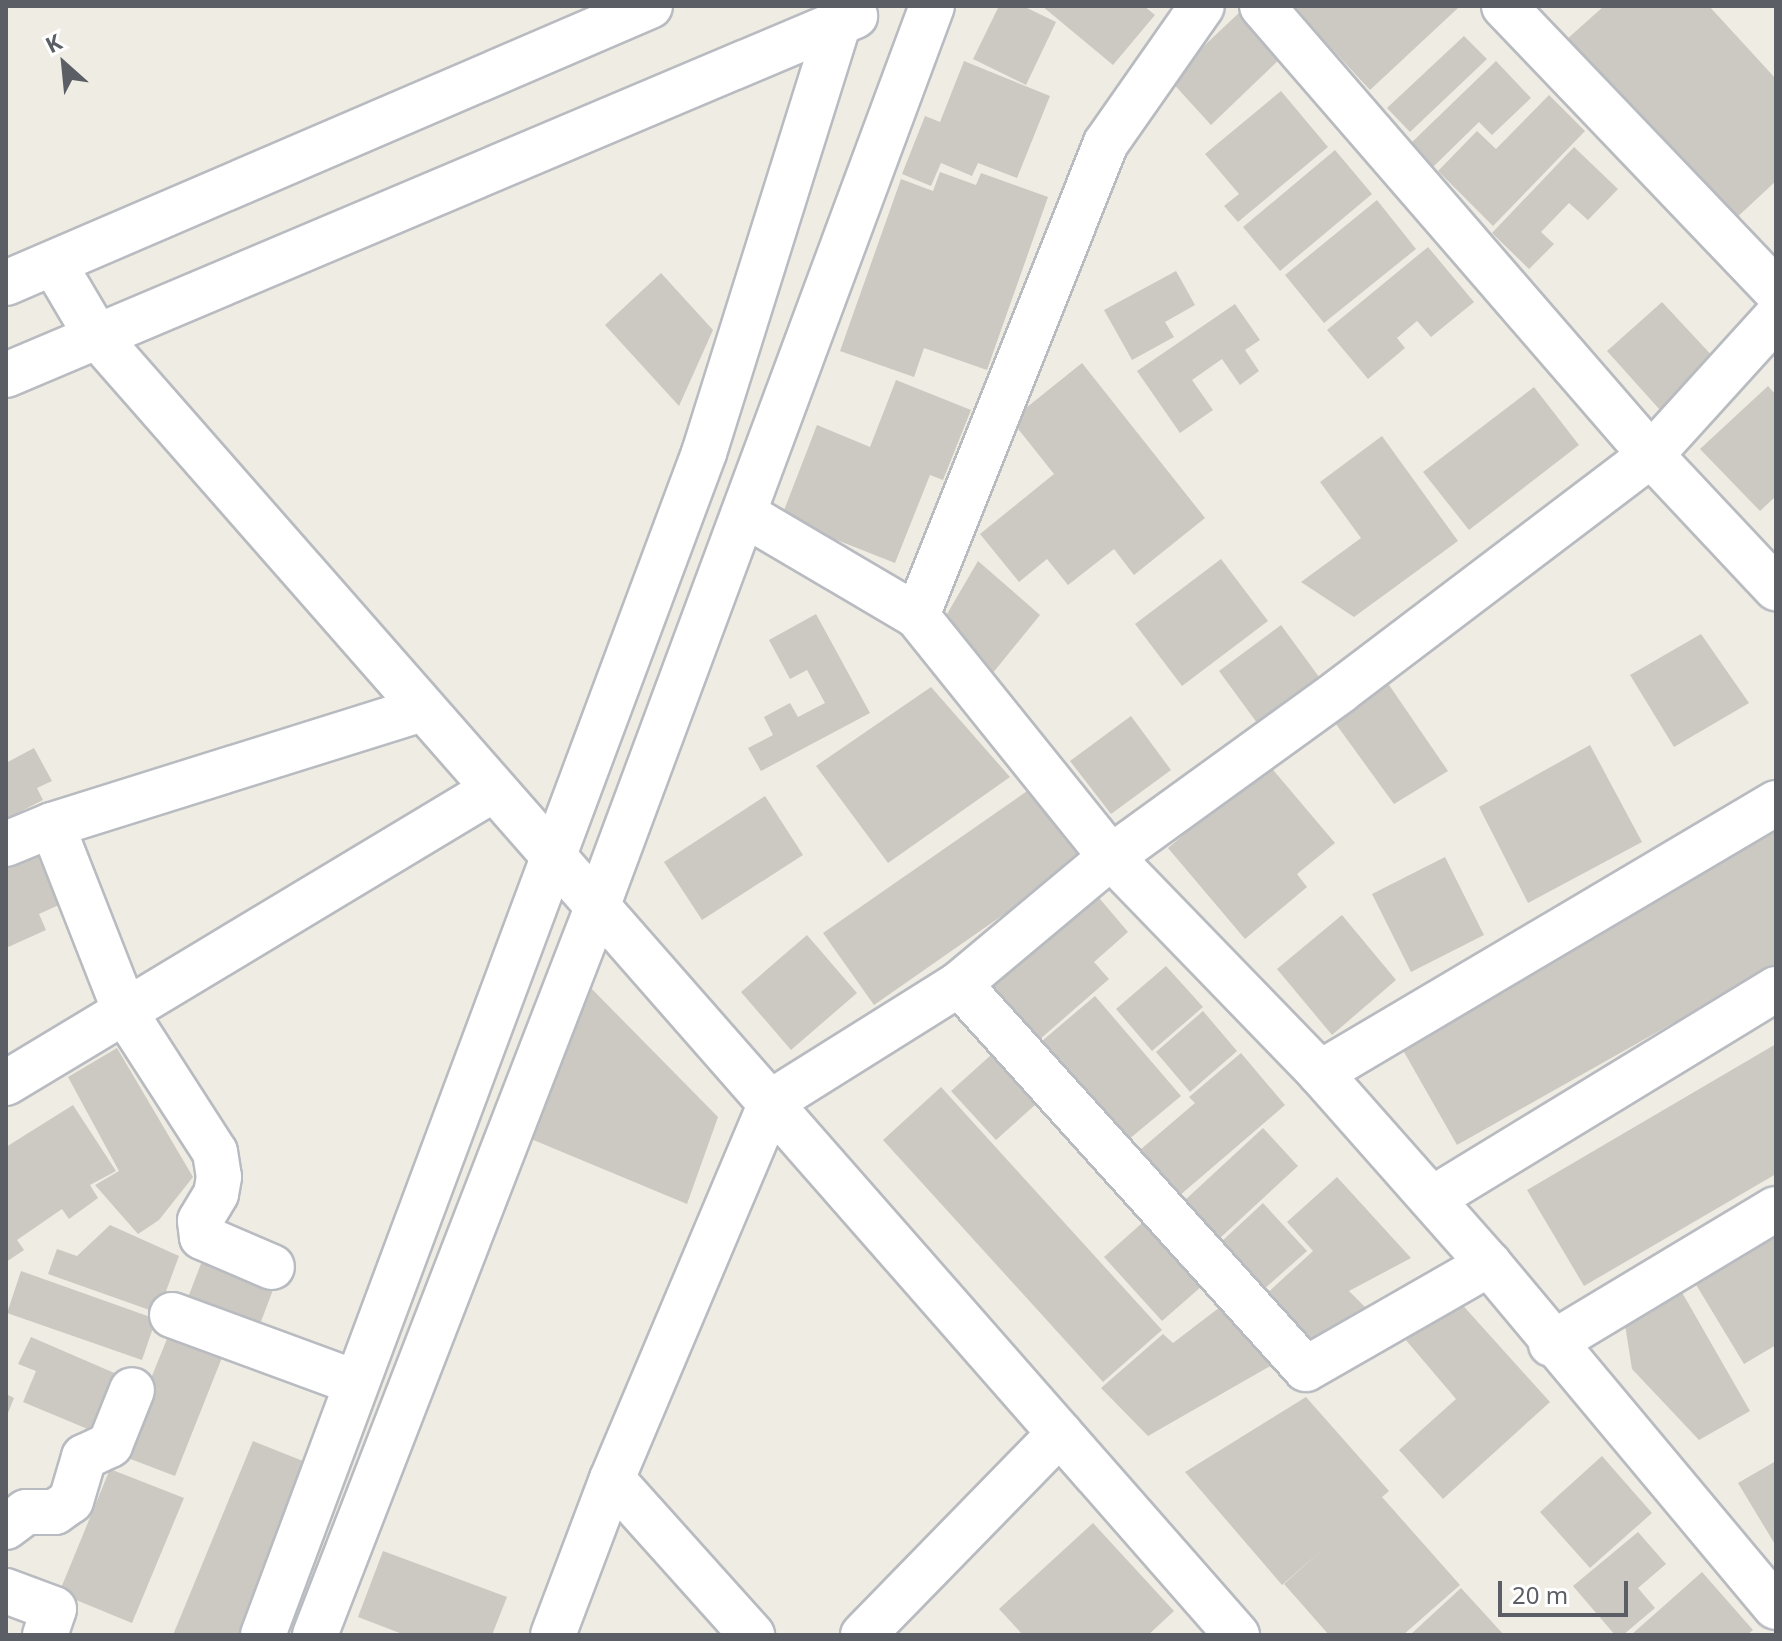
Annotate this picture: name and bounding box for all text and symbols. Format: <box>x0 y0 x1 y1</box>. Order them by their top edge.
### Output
north arrow <box>24 24 104 104</box>
text: K <box>40 26 66 59</box>
scale bar <box>1502 1565 1632 1615</box>
text: 20 m <box>1512 1578 1568 1611</box>

